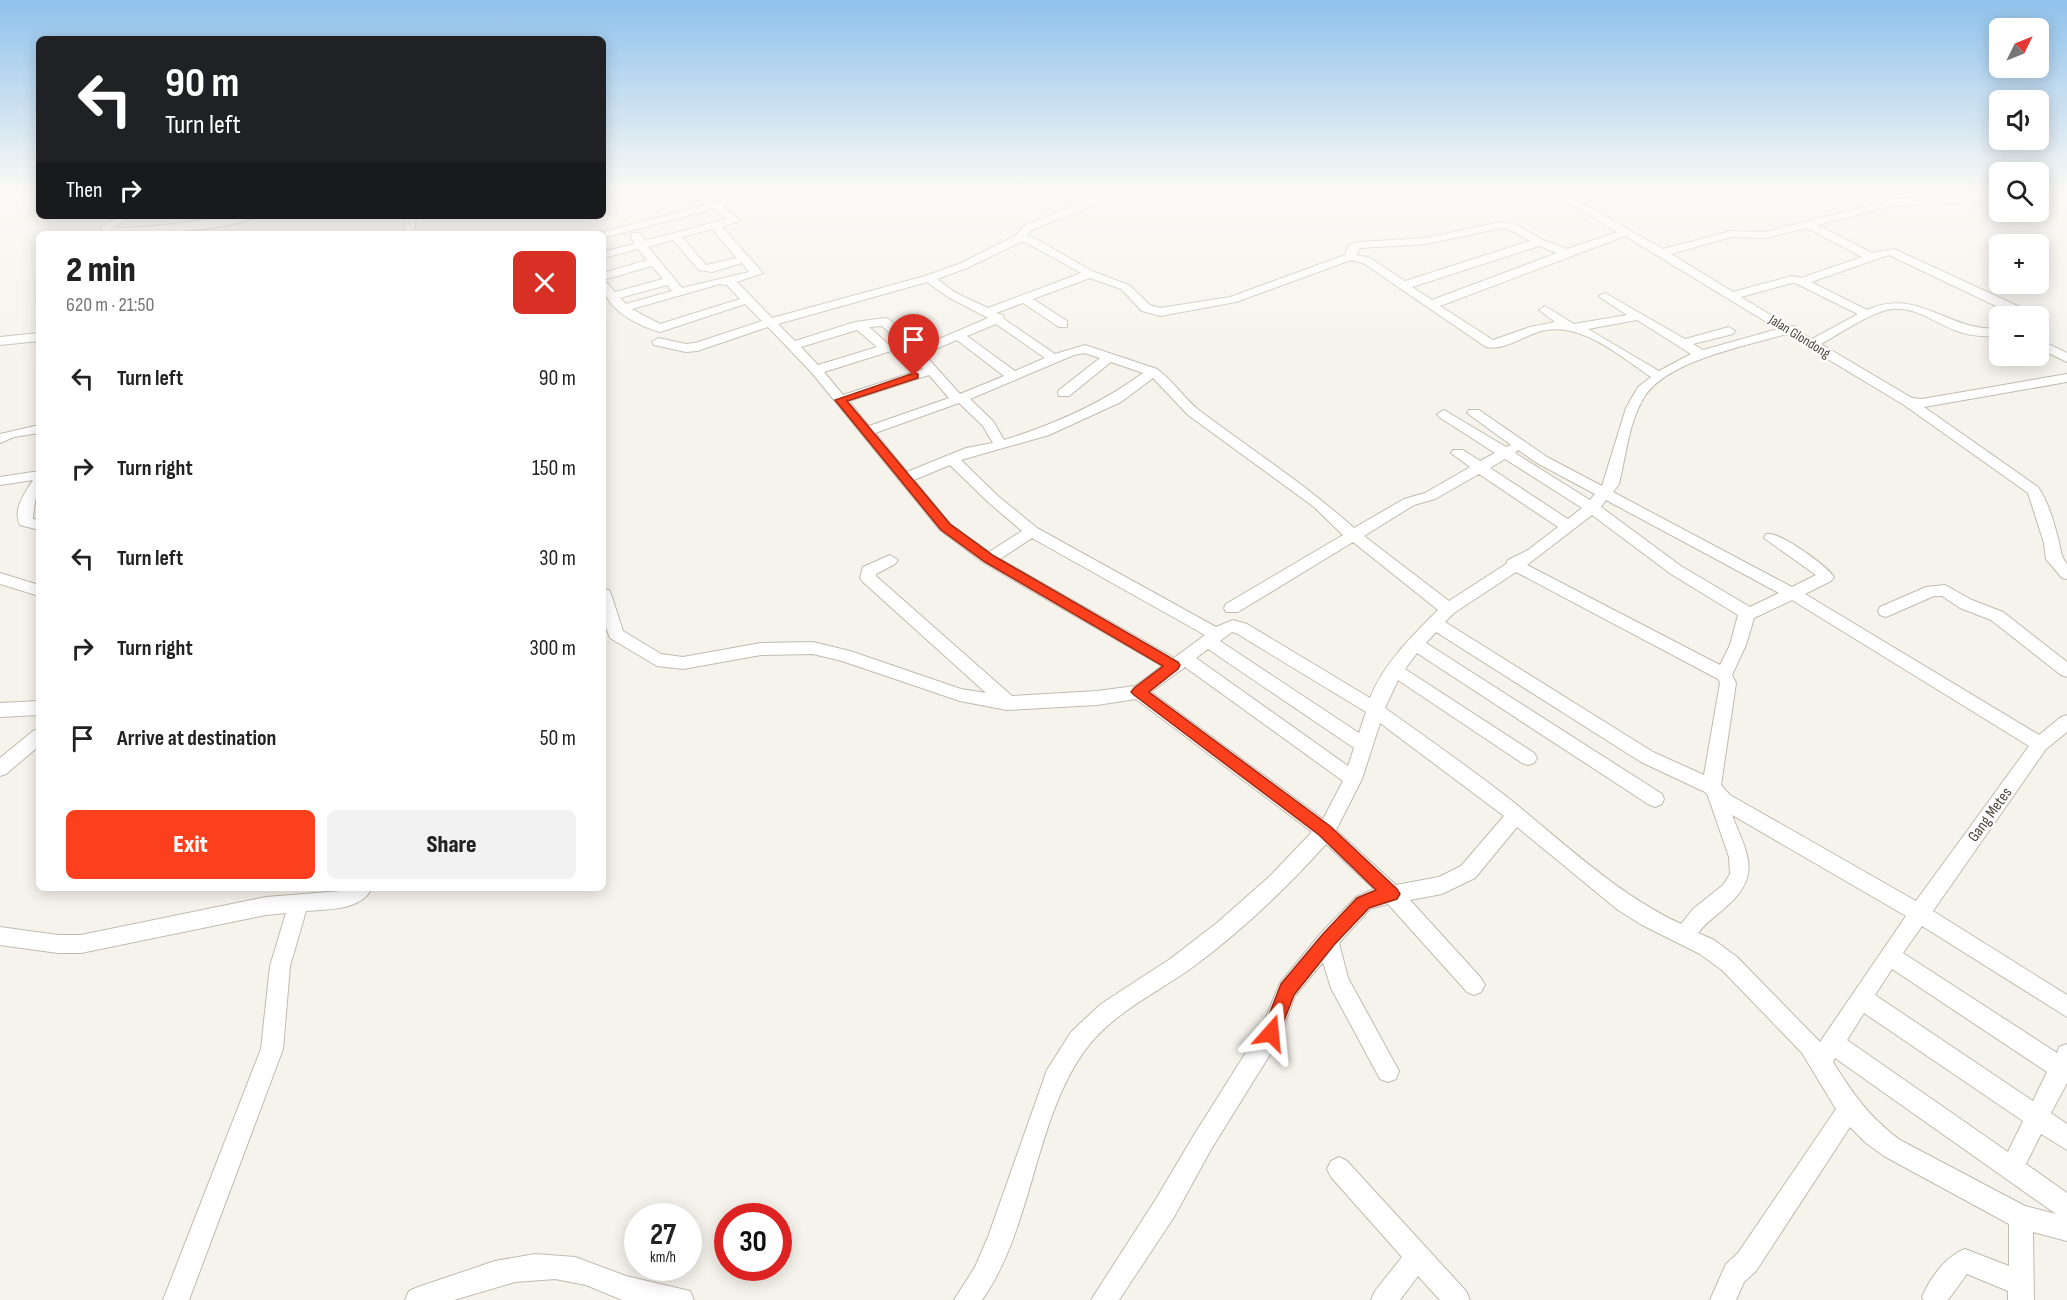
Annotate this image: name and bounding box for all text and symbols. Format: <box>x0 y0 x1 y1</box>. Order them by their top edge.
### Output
north arrow <box>1989 18 2049 78</box>
map controls <box>1989 18 2049 366</box>
text: 90 m <box>165 58 239 109</box>
icon: left <box>66 60 144 138</box>
button: sound <box>1989 90 2049 150</box>
text: Turn left <box>165 109 241 141</box>
button: search <box>1989 162 2049 222</box>
icon: right <box>114 174 147 207</box>
text: Then <box>66 177 102 204</box>
button: + <box>1989 234 2049 294</box>
text: 2 min <box>66 249 136 292</box>
button: close <box>513 251 576 314</box>
text: 620 m · 21:50 <box>66 293 154 317</box>
button: − <box>1989 306 2049 366</box>
street label: Jalan Glondong <box>1765 310 1834 362</box>
pin <box>888 314 939 376</box>
icon: arrive <box>897 323 930 356</box>
icon: left <box>66 362 99 395</box>
text: Turn left <box>117 365 183 392</box>
text: 90 m <box>539 365 576 392</box>
icon: right <box>66 452 99 485</box>
text: Turn right <box>117 455 193 482</box>
text: 150 m <box>532 455 576 482</box>
icon: left <box>66 542 99 575</box>
text: Turn left <box>117 545 183 572</box>
text: 30 m <box>539 545 576 572</box>
icon: right <box>66 632 99 665</box>
text: Turn right <box>117 635 193 662</box>
text: 300 m <box>530 635 576 662</box>
icon: arrive <box>66 722 99 755</box>
text: Arrive at destination <box>117 725 276 752</box>
text: 50 m <box>540 725 576 752</box>
street label: Gang Metes <box>1964 784 2016 846</box>
button: Exit <box>66 810 315 879</box>
button: Share <box>327 810 576 879</box>
position arrow <box>1239 1001 1303 1065</box>
speed limit sign: 30 <box>714 1203 792 1281</box>
text: 27 <box>650 1217 676 1253</box>
text: km/h <box>650 1248 676 1267</box>

